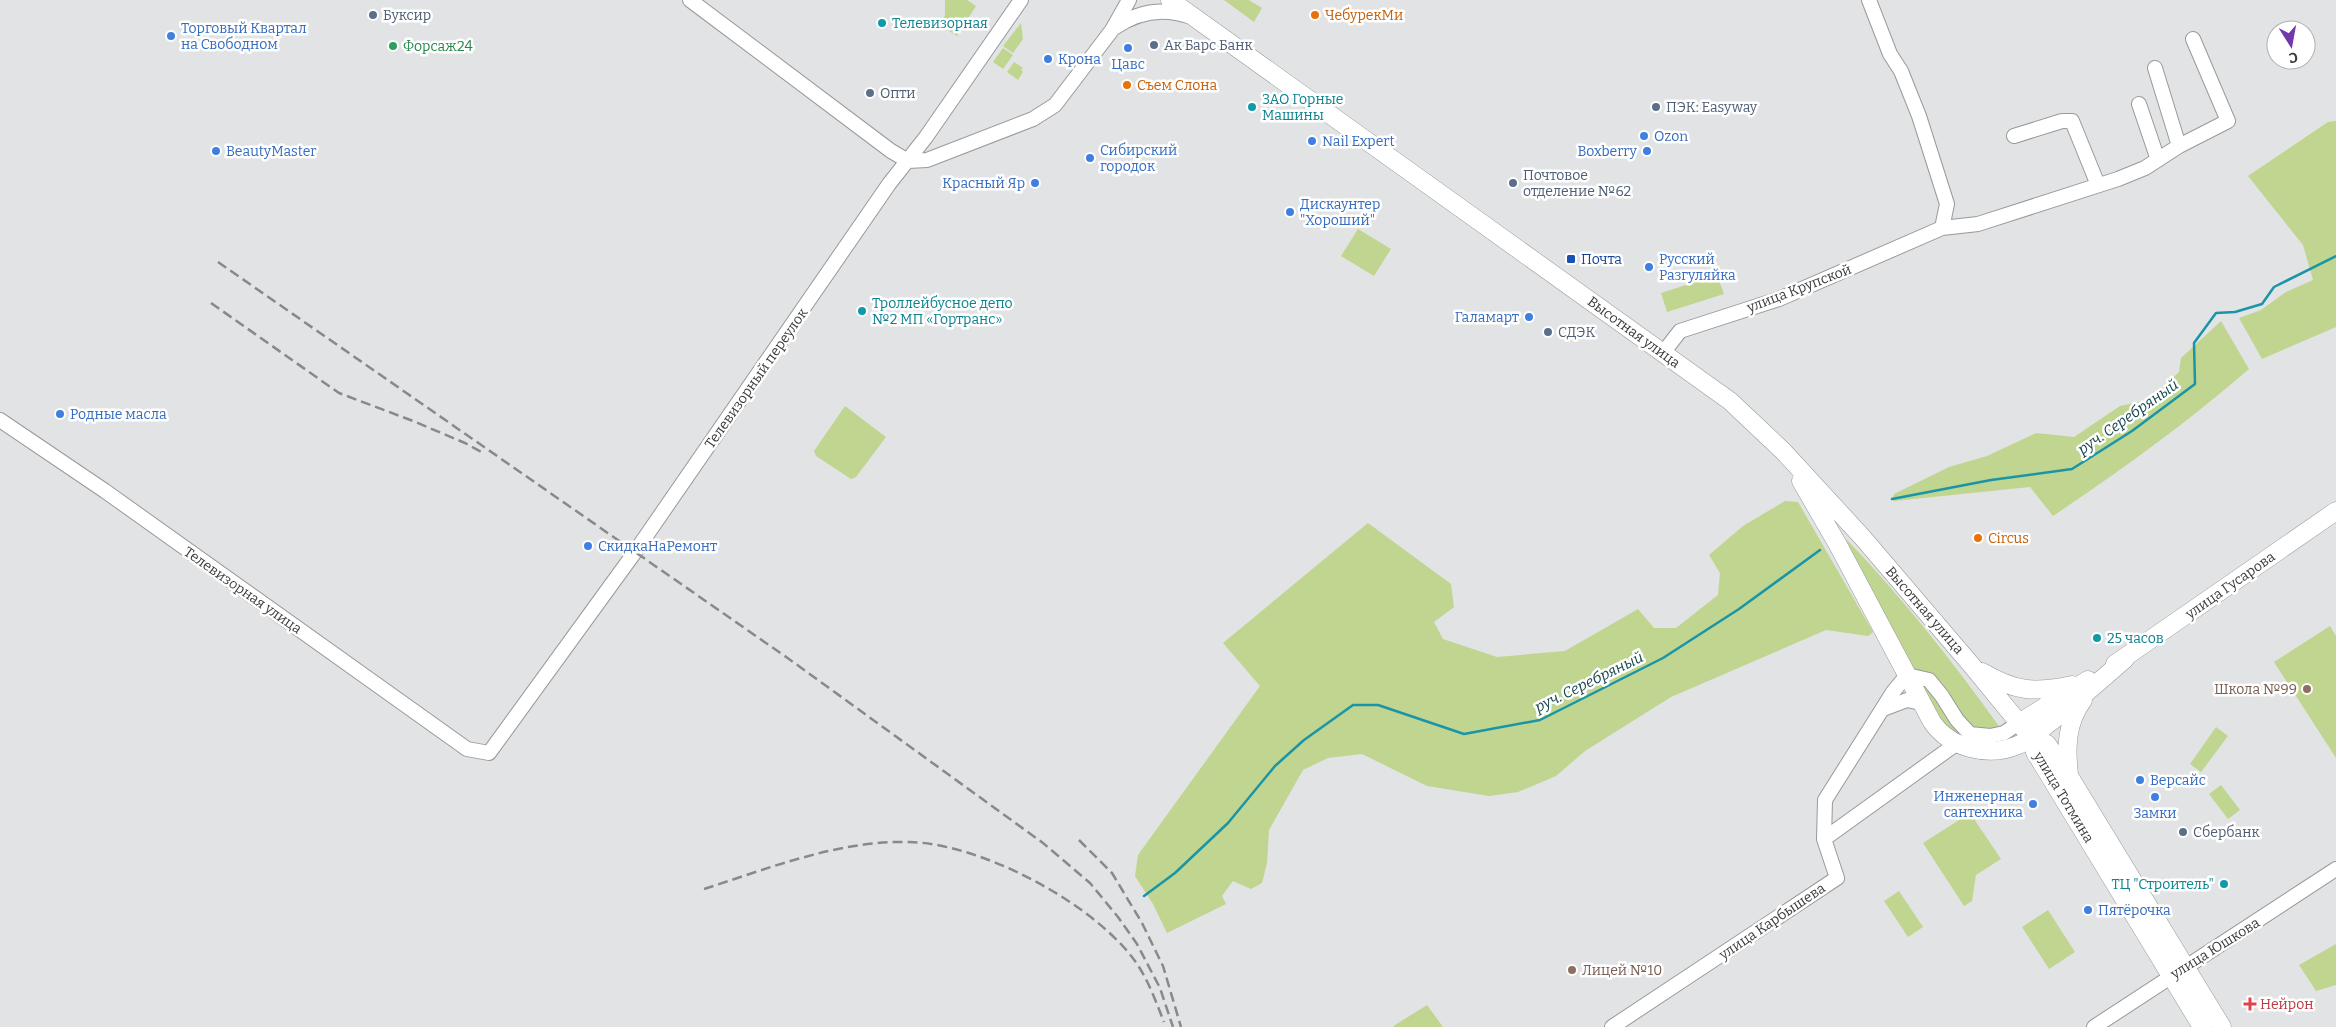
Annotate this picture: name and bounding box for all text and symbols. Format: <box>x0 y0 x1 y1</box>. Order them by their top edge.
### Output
place label: Буксир <box>383 7 431 24</box>
place label: ЧебурекМи <box>1325 7 1403 24</box>
marker: Буксир <box>367 9 379 21</box>
marker: ЧебурекМи <box>1309 9 1321 21</box>
place label: Телевизорная <box>892 15 988 32</box>
marker: Телевизорная <box>876 17 888 29</box>
place label: Торговый Квартал на Свободном <box>181 20 307 53</box>
north arrow <box>2266 20 2316 70</box>
marker: Торговый Квартал на Свободном <box>165 30 177 42</box>
place label: Ак Барс Банк <box>1164 37 1253 54</box>
place label: Форсаж24 <box>403 38 473 55</box>
marker: Ак Барс Банк <box>1148 39 1160 51</box>
marker: Форсаж24 <box>387 40 399 52</box>
marker: Цавс <box>1122 42 1134 54</box>
text: С <box>2287 48 2299 66</box>
place label: Крона <box>1058 51 1101 68</box>
marker: Крона <box>1042 53 1054 65</box>
place label: Цавс <box>1111 56 1145 73</box>
place label: Съем Слона <box>1137 77 1218 94</box>
marker: Съем Слона <box>1121 79 1133 91</box>
place label: Опти <box>880 85 916 102</box>
marker: Опти <box>864 87 876 99</box>
place label: ЗАО Горные Машины <box>1262 91 1343 124</box>
place label: ПЭК: Easyway <box>1666 99 1758 116</box>
marker: ЗАО Горные Машины <box>1246 101 1258 113</box>
marker: ПЭК: Easyway <box>1650 101 1662 113</box>
place label: Ozon <box>1654 128 1688 145</box>
marker: Ozon <box>1638 130 1650 142</box>
place label: Nail Expert <box>1322 133 1395 150</box>
marker: Nail Expert <box>1306 135 1318 147</box>
place label: Сибирский городок <box>1100 142 1177 175</box>
place label: BeautyMaster <box>226 143 317 160</box>
place label: Boxberry <box>1578 143 1638 160</box>
marker: BeautyMaster <box>210 145 222 157</box>
marker: Boxberry <box>1641 145 1653 157</box>
marker: Сибирский городок <box>1084 152 1096 164</box>
place label: Почтовое отделение №62 <box>1523 167 1631 200</box>
place label: Красный Яр <box>942 175 1025 192</box>
marker: Красный Яр <box>1029 177 1041 189</box>
marker: Почтовое отделение №62 <box>1507 177 1519 189</box>
place label: Дискаунтер "Хороший" <box>1300 196 1380 229</box>
marker: Дискаунтер "Хороший" <box>1284 206 1296 218</box>
place label: Почта <box>1581 251 1622 268</box>
place label: Русский Разгуляйка <box>1659 251 1736 284</box>
marker: Почта <box>1565 253 1577 265</box>
marker: Русский Разгуляйка <box>1643 261 1655 273</box>
street label: улица Крупской <box>1744 261 1854 317</box>
street label: Высотная улица <box>1584 293 1684 372</box>
place label: Троллейбусное депо №2 МП «Гортранс» <box>872 295 1013 328</box>
street label: Телевизорный переулок <box>701 304 812 452</box>
marker: Троллейбусное депо №2 МП «Гортранс» <box>856 305 868 317</box>
place label: Галамарт <box>1455 309 1519 326</box>
marker: Галамарт <box>1523 311 1535 323</box>
place label: СДЭК <box>1558 324 1595 341</box>
marker: СДЭК <box>1542 326 1554 338</box>
water label: руч. Серебряный <box>2073 376 2182 459</box>
place label: Родные масла <box>70 406 167 423</box>
marker: Родные масла <box>54 408 66 420</box>
place label: Circus <box>1988 530 2029 547</box>
marker: Circus <box>1972 532 1984 544</box>
place label: СкидкаНаРемонт <box>598 538 717 555</box>
marker: СкидкаНаРемонт <box>582 540 594 552</box>
street label: Телевизорная улица <box>181 543 305 638</box>
street label: улица Гусарова <box>2181 548 2279 623</box>
street label: Высотная улица <box>1882 563 1967 658</box>
place label: 25 часов <box>2107 630 2164 647</box>
marker: 25 часов <box>2091 632 2103 644</box>
water label: руч. Серебряный <box>1531 648 1646 717</box>
place label: Школа №99 <box>2214 681 2297 698</box>
marker: Школа №99 <box>2301 683 2313 695</box>
street label: улица Тотмина <box>2029 748 2098 846</box>
place label: Версайс <box>2150 772 2206 789</box>
marker: Версайс <box>2134 774 2146 786</box>
place label: Инженерная сантехника <box>1933 788 2023 821</box>
marker: Замки <box>2149 791 2161 803</box>
marker: Инженерная сантехника <box>2027 798 2039 810</box>
place label: Замки <box>2133 805 2177 822</box>
place label: Сбербанк <box>2193 824 2260 841</box>
marker: Сбербанк <box>2177 826 2189 838</box>
place label: ТЦ "Строитель" <box>2112 876 2214 893</box>
marker: ТЦ "Строитель" <box>2218 878 2230 890</box>
street label: улица Карбышева <box>1715 879 1829 964</box>
place label: Пятёрочка <box>2098 902 2171 919</box>
marker: Пятёрочка <box>2082 904 2094 916</box>
street label: улица Юшкова <box>2167 914 2263 983</box>
place label: Лицей №10 <box>1582 962 1662 979</box>
marker: Лицей №10 <box>1566 964 1578 976</box>
place label: Нейрон <box>2260 996 2314 1013</box>
marker: Нейрон <box>2244 998 2256 1010</box>

